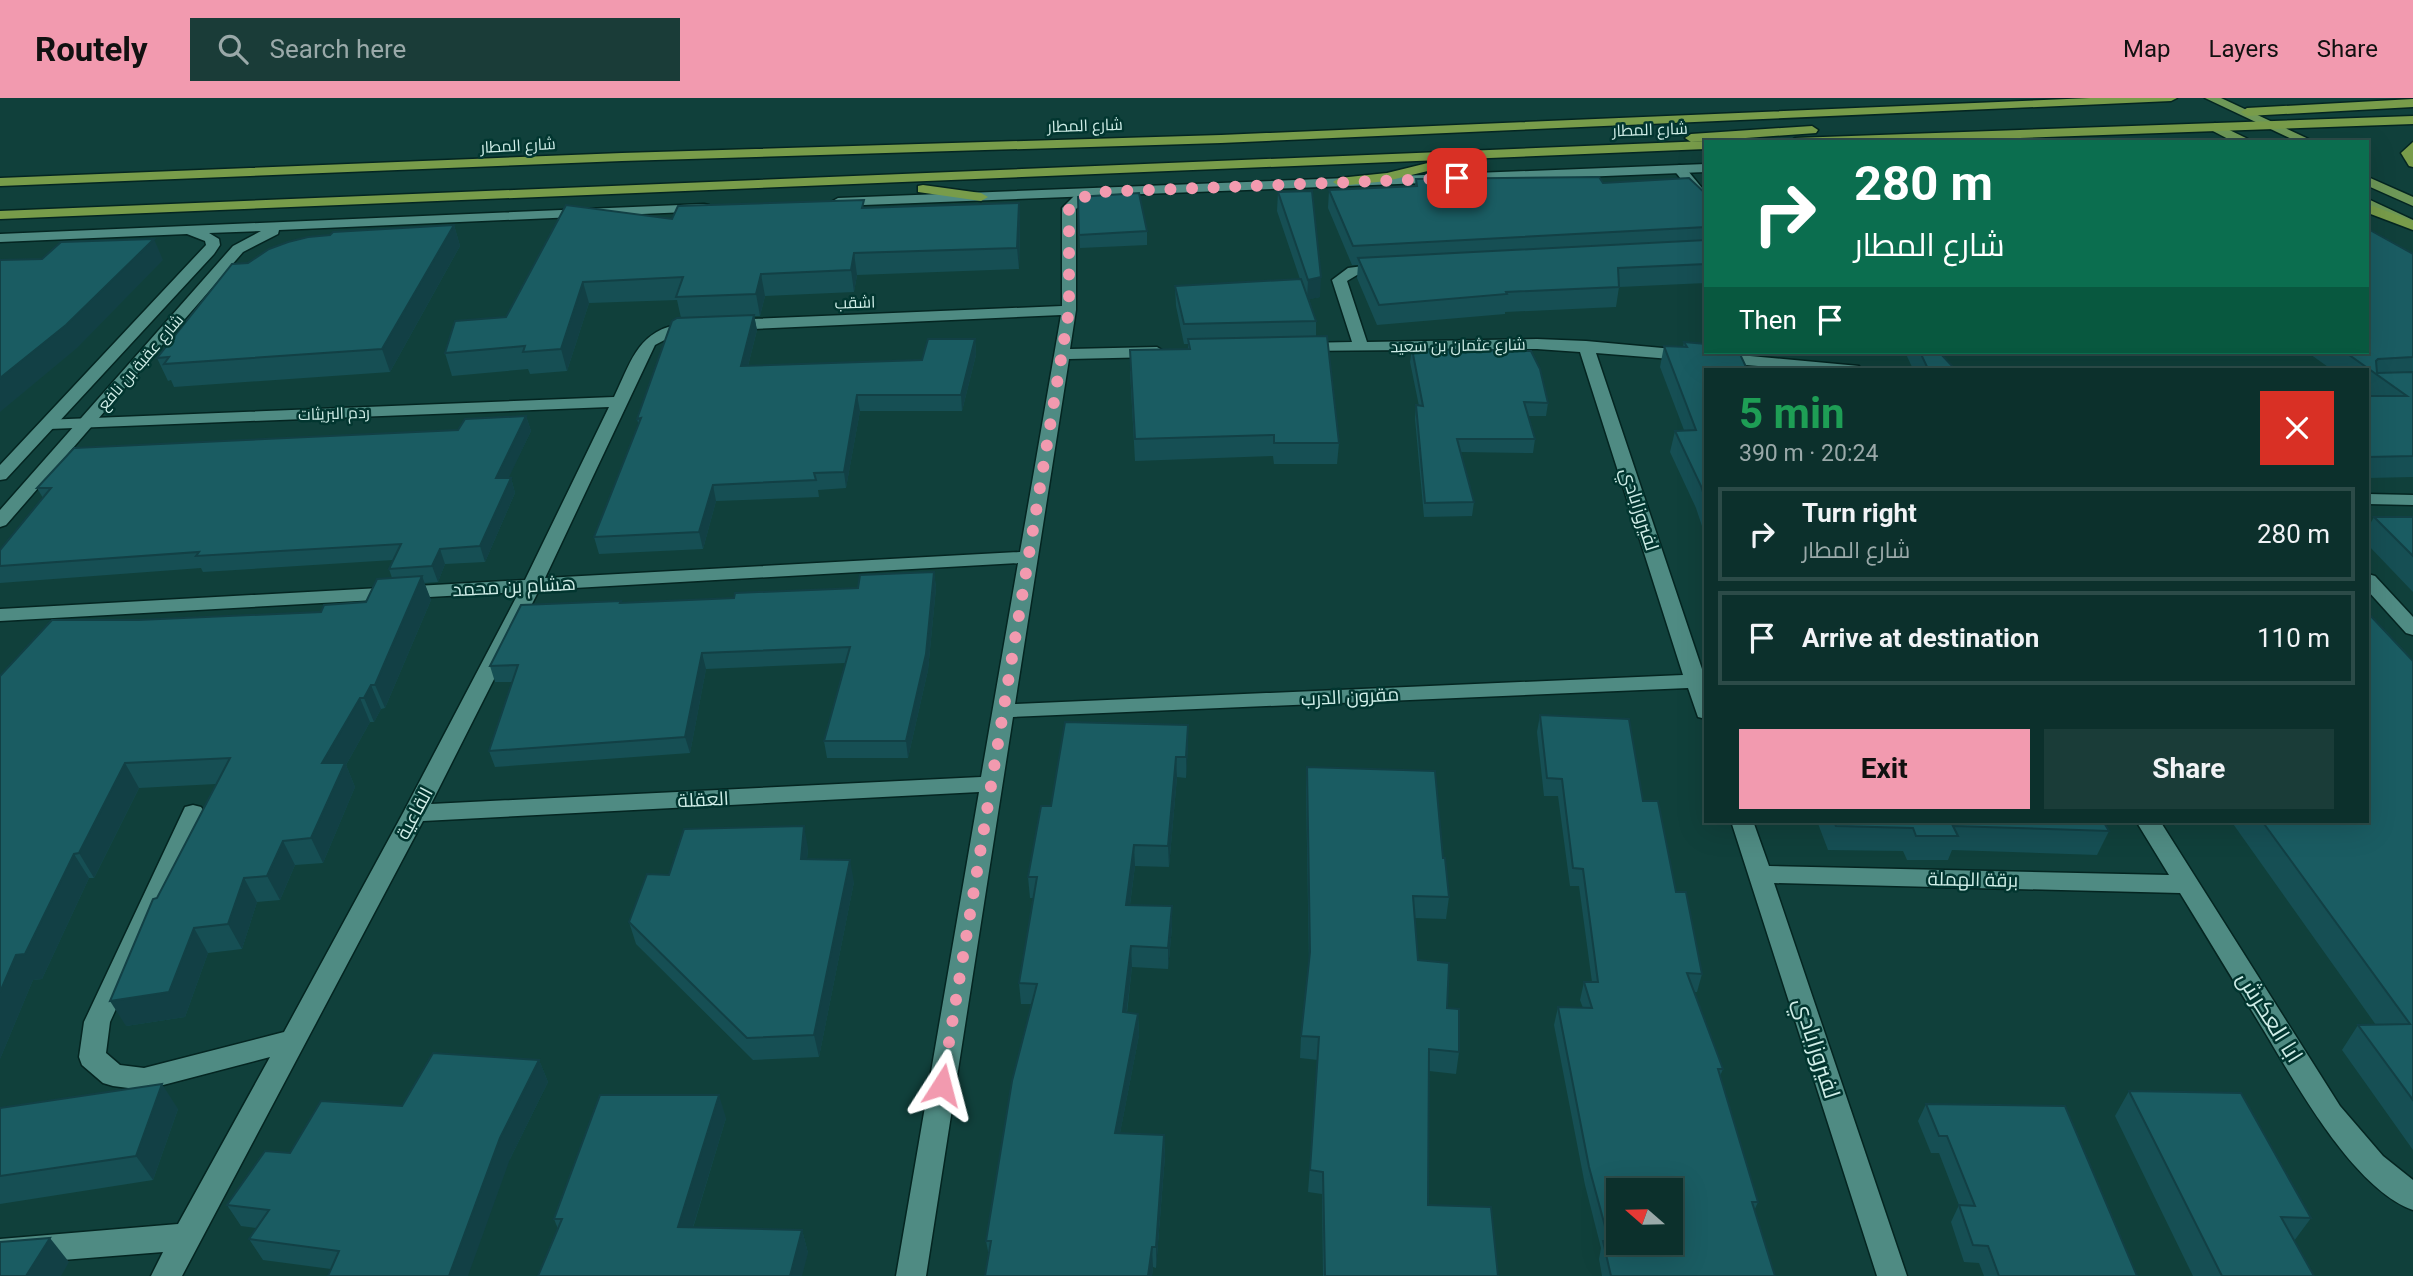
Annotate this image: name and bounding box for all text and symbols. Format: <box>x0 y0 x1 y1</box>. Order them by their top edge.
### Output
search box <box>190 18 680 81</box>
text: Routely <box>35 30 148 69</box>
icon: search <box>214 30 252 68</box>
text: Search here <box>270 34 406 64</box>
text: Map <box>2123 35 2171 63</box>
text: Layers <box>2209 35 2279 63</box>
text: Share <box>2317 35 2378 63</box>
street label: شارع المطار <box>1046 115 1123 138</box>
street label: شارع المطار <box>1611 119 1688 142</box>
street label: شارع المطار <box>479 134 556 159</box>
pin <box>1427 148 1487 208</box>
text: 280 m <box>1854 155 1993 212</box>
icon: arrive <box>1438 159 1476 197</box>
icon: right <box>1739 168 1830 259</box>
text: شارع المطار <box>1854 226 2005 264</box>
street label: اشقب <box>834 292 876 313</box>
icon: arrive <box>1811 301 1849 339</box>
text: Then <box>1739 305 1797 335</box>
street label: شارع عقبة بن نافع <box>94 311 189 415</box>
street label: شارع عثمان بن سعيد <box>1390 335 1526 358</box>
text: 5 min <box>1739 389 1845 438</box>
button: close <box>2260 391 2334 465</box>
street label: ردم البريثات <box>298 403 370 426</box>
text: 390 m · 20:24 <box>1739 440 1878 467</box>
street label: لفيروزابادي <box>1612 465 1664 555</box>
text: Turn right <box>1802 498 1917 528</box>
icon: right <box>1743 515 1781 553</box>
text: 280 m <box>2257 519 2330 549</box>
text: شارع المطار <box>1802 537 1910 564</box>
street label: هشام بن محمد <box>452 572 576 603</box>
icon: arrive <box>1743 619 1781 657</box>
text: Arrive at destination <box>1802 623 2039 653</box>
text: 110 m <box>2257 623 2330 653</box>
street label: مقرون الدرب <box>1300 682 1400 711</box>
button: Exit <box>1739 729 2030 809</box>
button: Share <box>2044 729 2334 809</box>
street label: القاعية <box>391 783 438 843</box>
street label: العقلة <box>677 787 729 812</box>
street label: برقة الهملة <box>1928 867 2018 892</box>
street label: ابا العكرش <box>2231 967 2308 1068</box>
street label: لفيروزابادي <box>1784 994 1845 1103</box>
position arrow <box>905 1048 979 1122</box>
north arrow <box>1606 1178 1684 1255</box>
map controls <box>1606 1178 1683 1255</box>

